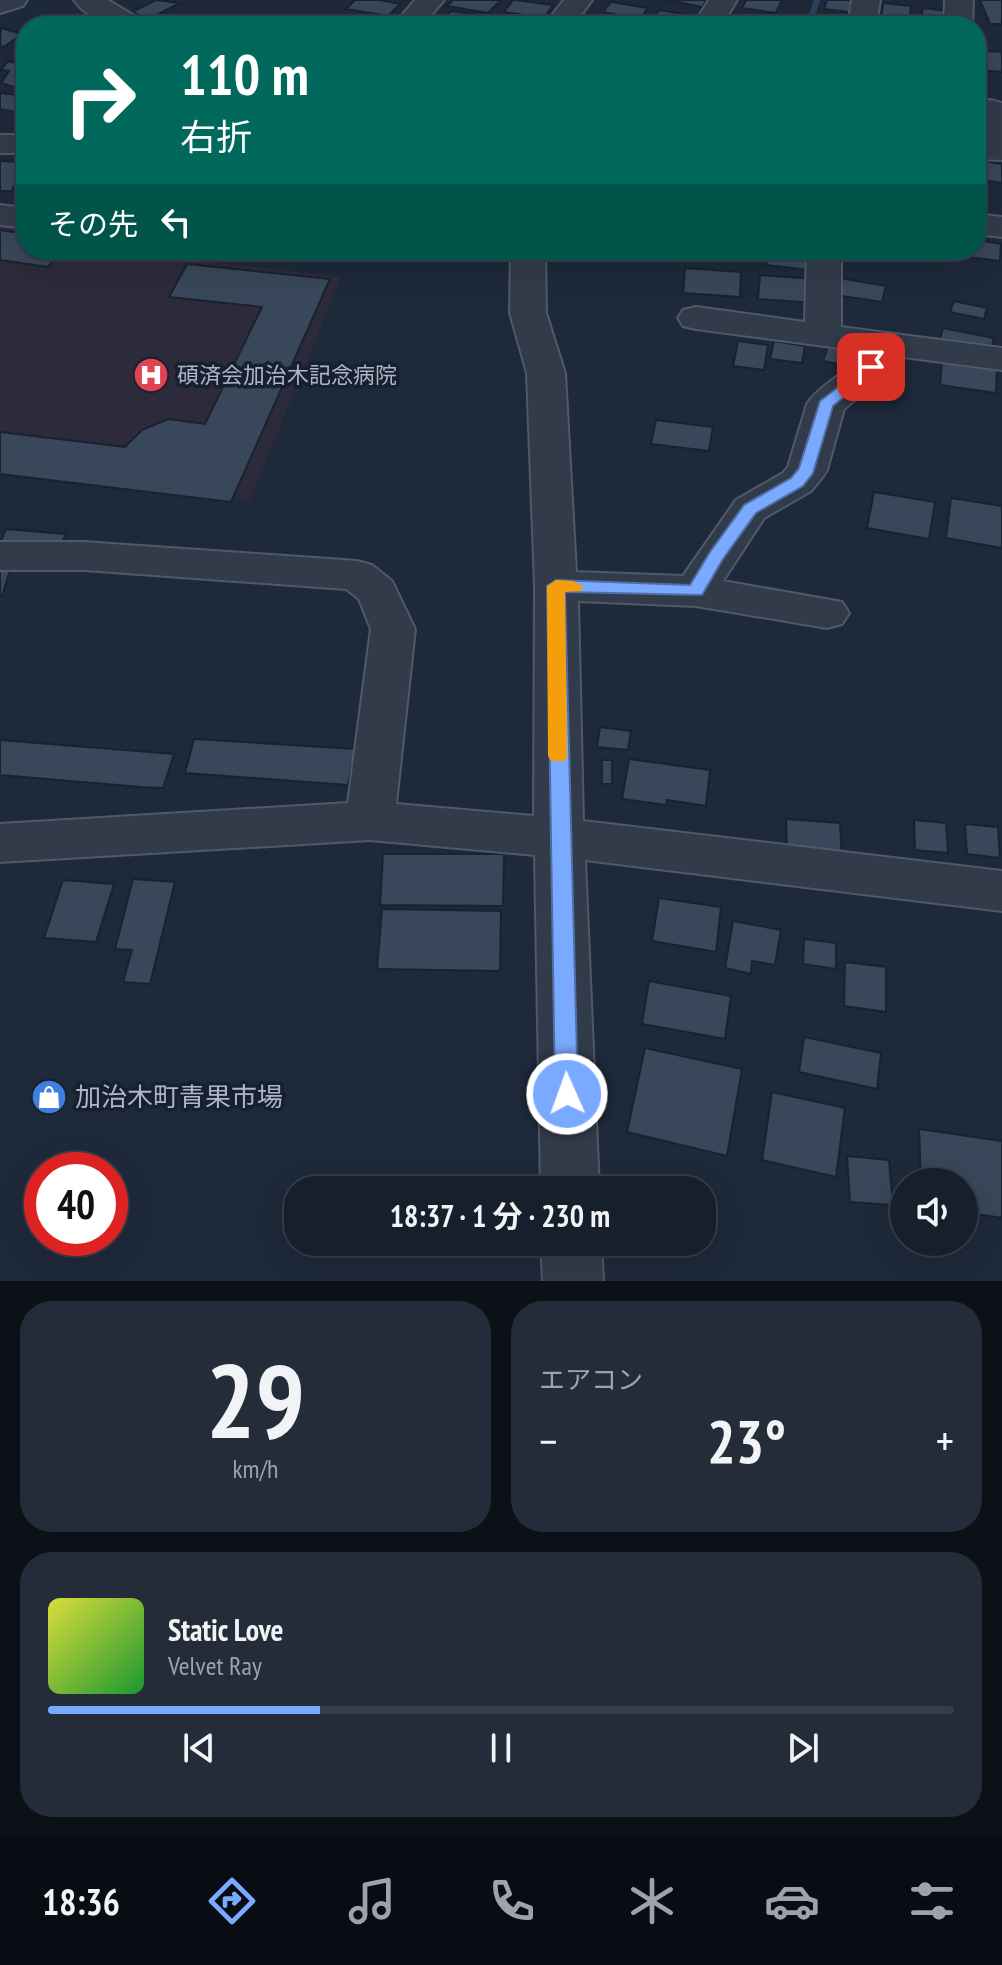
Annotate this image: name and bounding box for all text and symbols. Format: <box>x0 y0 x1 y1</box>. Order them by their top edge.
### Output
text: 110 m <box>180 38 309 110</box>
icon: right <box>48 48 152 152</box>
text: 右折 <box>180 113 252 160</box>
icon: left <box>154 200 198 244</box>
text: その先 <box>48 204 138 243</box>
pin <box>837 333 905 401</box>
icon: arrive <box>849 345 893 389</box>
hospital icon: 碩済会加治木記念病院 <box>132 356 170 394</box>
place label: 碩済会加治木記念病院 <box>177 361 397 389</box>
position arrow <box>525 1052 609 1136</box>
shop icon: 加治木町青果市場 <box>30 1078 68 1116</box>
place label: 加治木町青果市場 <box>75 1080 283 1113</box>
speed limit sign: 40 <box>24 1152 128 1256</box>
map controls <box>890 1168 978 1256</box>
button: sound <box>890 1168 978 1256</box>
text: 18:37 · 1 分 · 230 m <box>390 1196 610 1235</box>
text: 29 <box>206 1332 305 1467</box>
text: エアコン <box>539 1363 643 1396</box>
text: 23° <box>707 1402 786 1480</box>
text: − <box>539 1412 557 1469</box>
text: + <box>936 1412 954 1469</box>
text: km/h <box>232 1452 279 1485</box>
text: Static Love <box>168 1610 283 1649</box>
text: Velvet Ray <box>168 1649 262 1682</box>
icon: previous <box>177 1726 221 1770</box>
icon: pause <box>479 1726 523 1770</box>
icon: next <box>781 1726 825 1770</box>
icon: directions <box>204 1873 260 1929</box>
icon: music <box>344 1873 400 1929</box>
icon: phone <box>484 1873 540 1929</box>
icon: climate <box>624 1873 680 1929</box>
icon: car <box>764 1873 820 1929</box>
icon: filters <box>904 1873 960 1929</box>
text: 18:36 <box>42 1878 120 1925</box>

